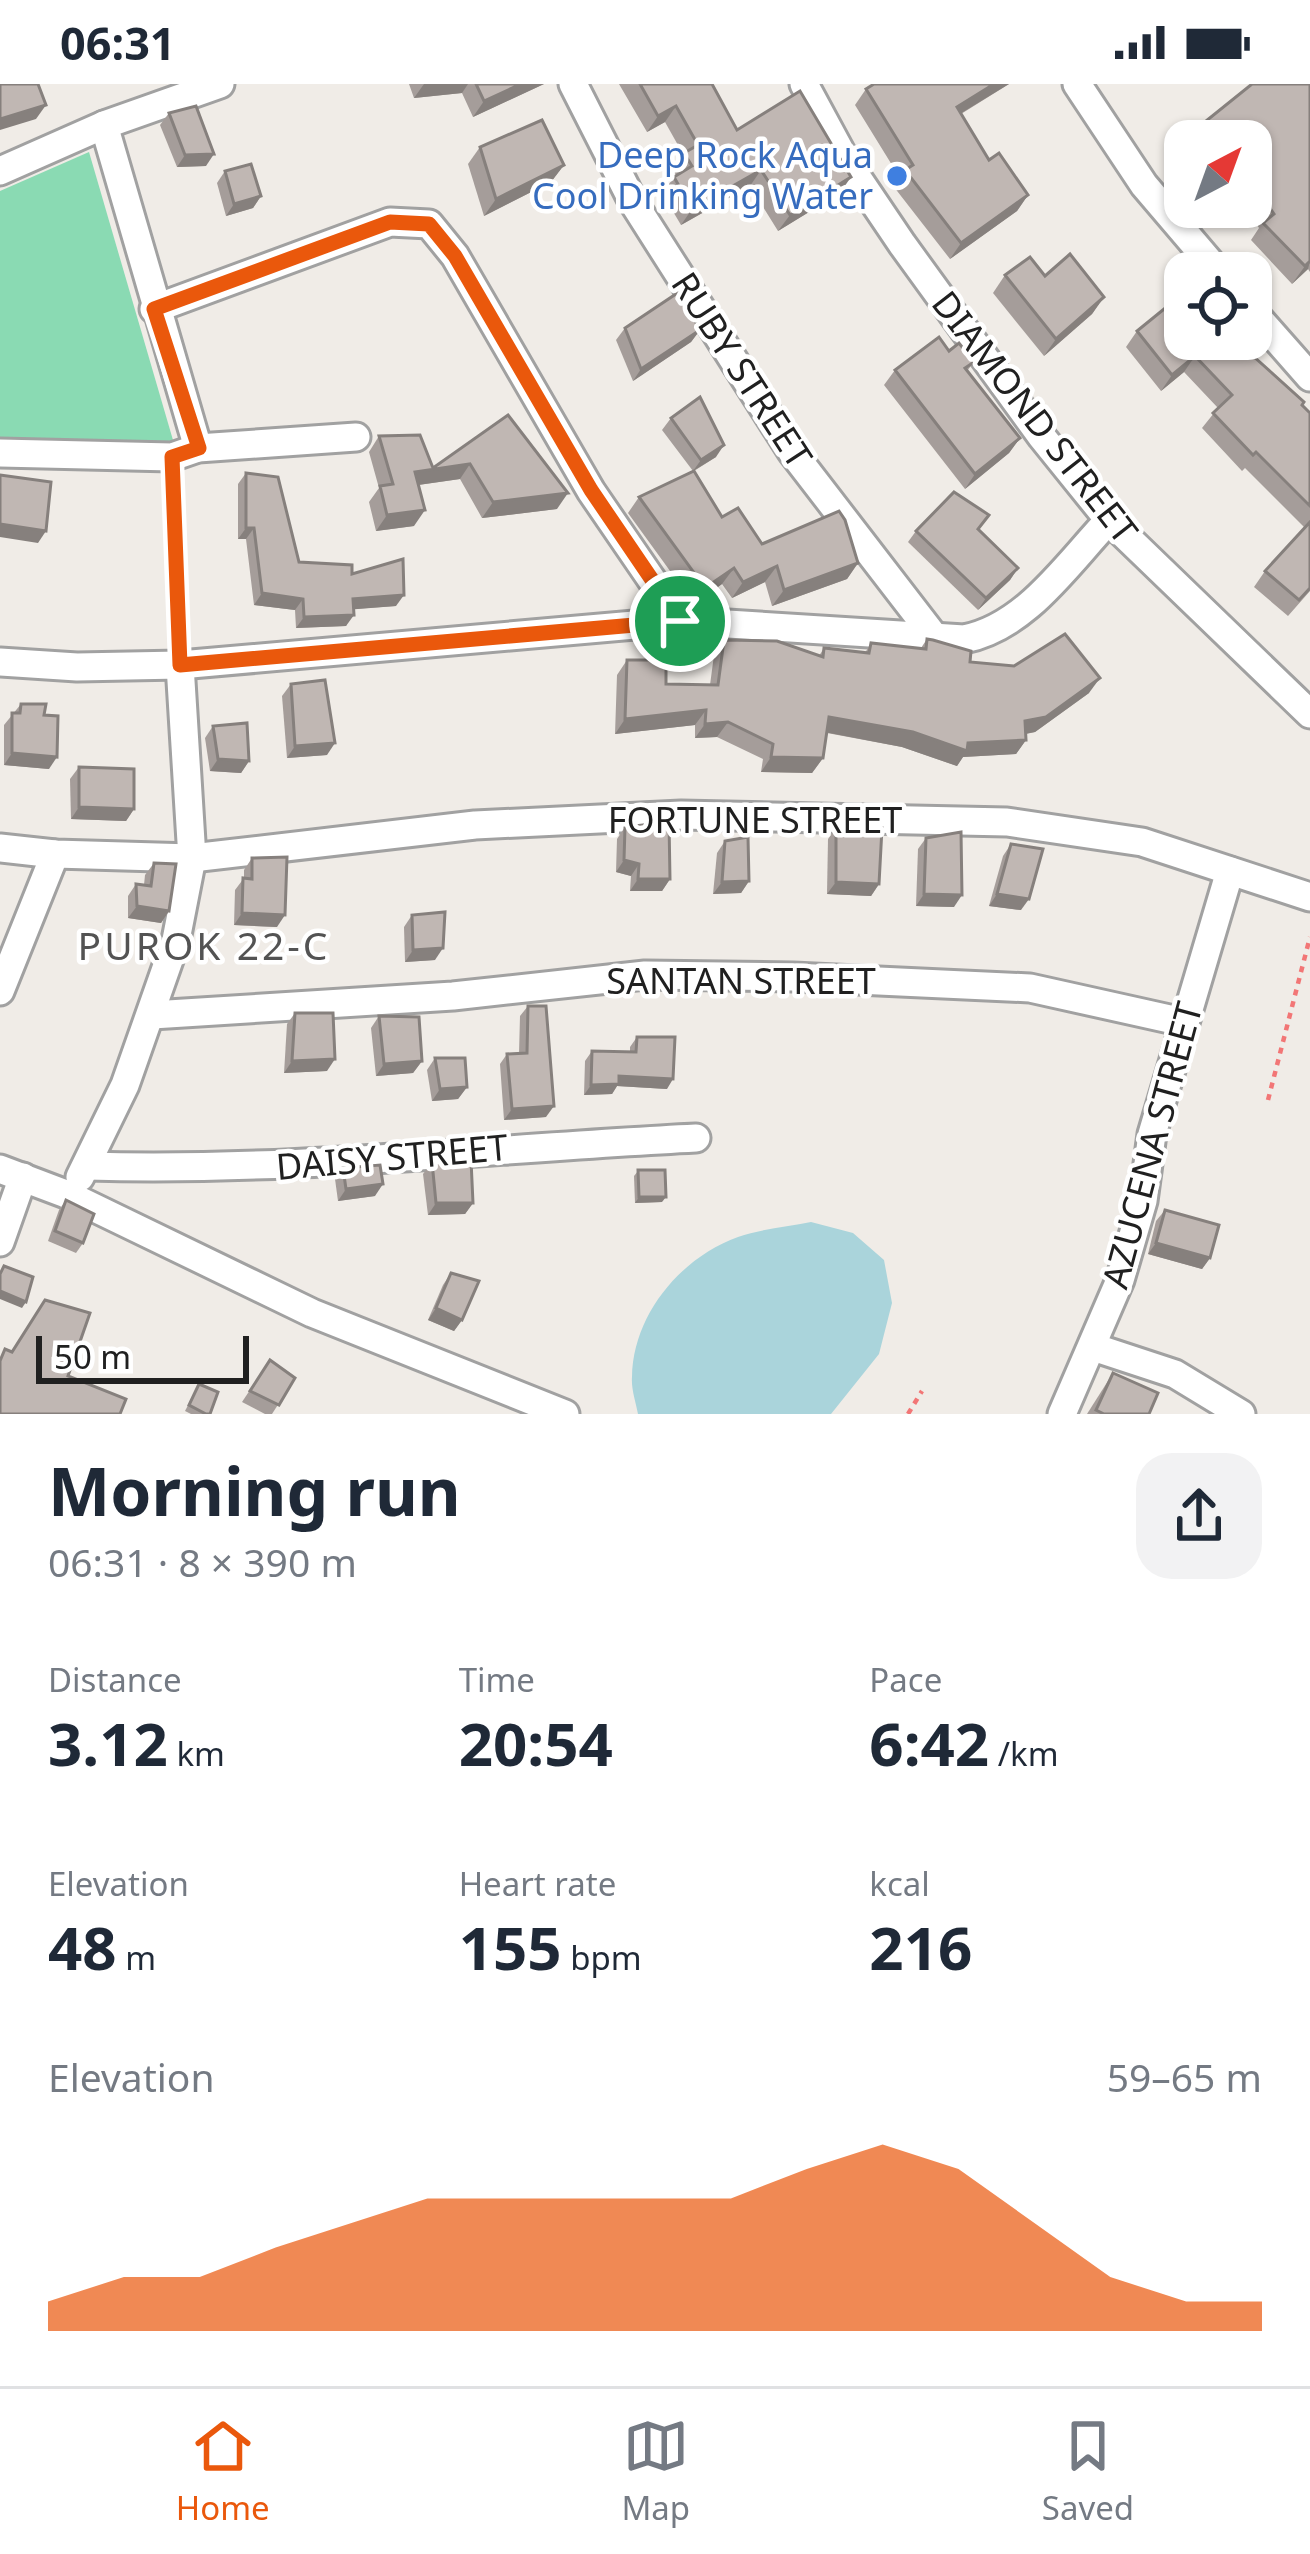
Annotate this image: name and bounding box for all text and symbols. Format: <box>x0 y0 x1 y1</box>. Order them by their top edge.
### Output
text: 06:31 <box>60 12 176 73</box>
north arrow <box>1164 120 1272 228</box>
map controls <box>1164 120 1272 360</box>
place label: Deep Rock Aqua Cool Drinking Water <box>532 130 873 220</box>
marker: Deep Rock Aqua Cool Drinking Water <box>884 163 910 189</box>
button: locate <box>1164 252 1272 360</box>
street label: RUBY STREET <box>661 262 824 477</box>
street label: DIAMOND STREET <box>921 280 1149 553</box>
pin <box>629 570 731 672</box>
icon: arrive <box>647 588 713 654</box>
street label: FORTUNE STREET <box>608 795 902 844</box>
district label: PUROK 22-C <box>78 918 330 971</box>
street label: SANTAN STREET <box>606 956 876 1005</box>
street label: AZUCENA STREET <box>1090 996 1213 1294</box>
street label: DAISY STREET <box>274 1122 510 1191</box>
scale bar <box>36 1330 249 1383</box>
text: 50 m <box>54 1334 131 1379</box>
text: Morning run <box>48 1445 461 1535</box>
button: share <box>1136 1453 1262 1579</box>
text: 06:31 · 8 × 390 m <box>48 1535 357 1588</box>
text: Distance <box>48 1657 182 1702</box>
text: Time <box>459 1657 535 1702</box>
text: Pace <box>869 1657 942 1702</box>
text: 3.12 <box>48 1702 168 1784</box>
text: 20:54 <box>459 1702 613 1784</box>
text: 6:42 <box>869 1702 989 1784</box>
text: km <box>168 1731 225 1776</box>
text: /km <box>989 1731 1059 1776</box>
text: Elevation <box>48 1861 189 1906</box>
text: Heart rate <box>459 1861 616 1906</box>
text: kcal <box>869 1861 930 1906</box>
text: 48 <box>48 1906 117 1988</box>
text: 155 <box>459 1906 562 1988</box>
text: 216 <box>869 1906 972 1988</box>
text: m <box>117 1935 156 1980</box>
text: bpm <box>562 1935 642 1980</box>
text: Elevation <box>48 2050 215 2103</box>
text: 59–65 m <box>1107 2050 1262 2103</box>
tab: Home <box>176 2413 270 2530</box>
tab: Map <box>621 2413 690 2530</box>
tab: Saved <box>1042 2413 1134 2530</box>

